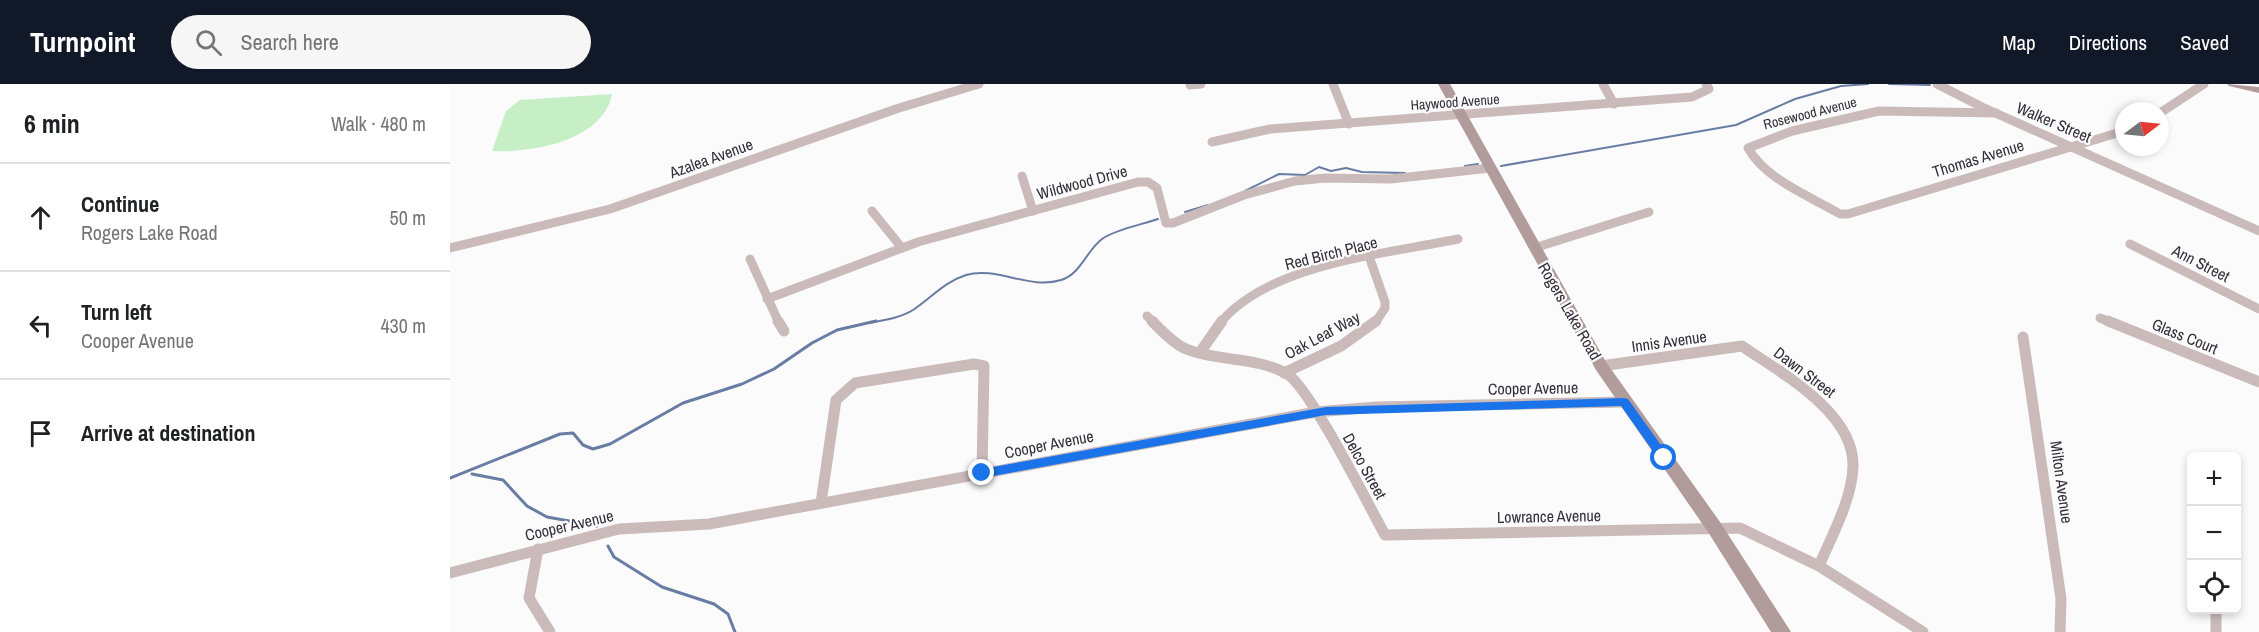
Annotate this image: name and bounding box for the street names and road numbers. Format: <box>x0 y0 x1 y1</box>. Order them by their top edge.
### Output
street label: Haywood Avenue <box>1410 90 1500 114</box>
street label: Rosewood Avenue <box>1761 93 1859 133</box>
street label: Walker Street <box>2013 96 2095 148</box>
street label: Azalea Avenue <box>665 133 756 184</box>
street label: Thomas Avenue <box>1930 134 2026 182</box>
street label: Wildwood Drive <box>1034 159 1130 205</box>
street label: Red Birch Place <box>1282 231 1380 275</box>
street label: Ann Street <box>2167 239 2234 287</box>
street label: Rogers Lake Road <box>1533 258 1607 364</box>
street label: Oak Leaf Way <box>1280 306 1364 364</box>
street label: Glass Court <box>2149 313 2222 359</box>
street label: Innis Avenue <box>1630 325 1708 357</box>
street label: Dawn Street <box>1770 341 1841 403</box>
street label: Cooper Avenue <box>1488 376 1578 400</box>
street label: Cooper Avenue <box>1003 425 1095 463</box>
street label: Delco Street <box>1338 429 1392 503</box>
street label: Milton Avenue <box>2045 439 2079 525</box>
street label: Cooper Avenue <box>523 504 615 546</box>
street label: Lowrance Avenue <box>1497 504 1601 528</box>

